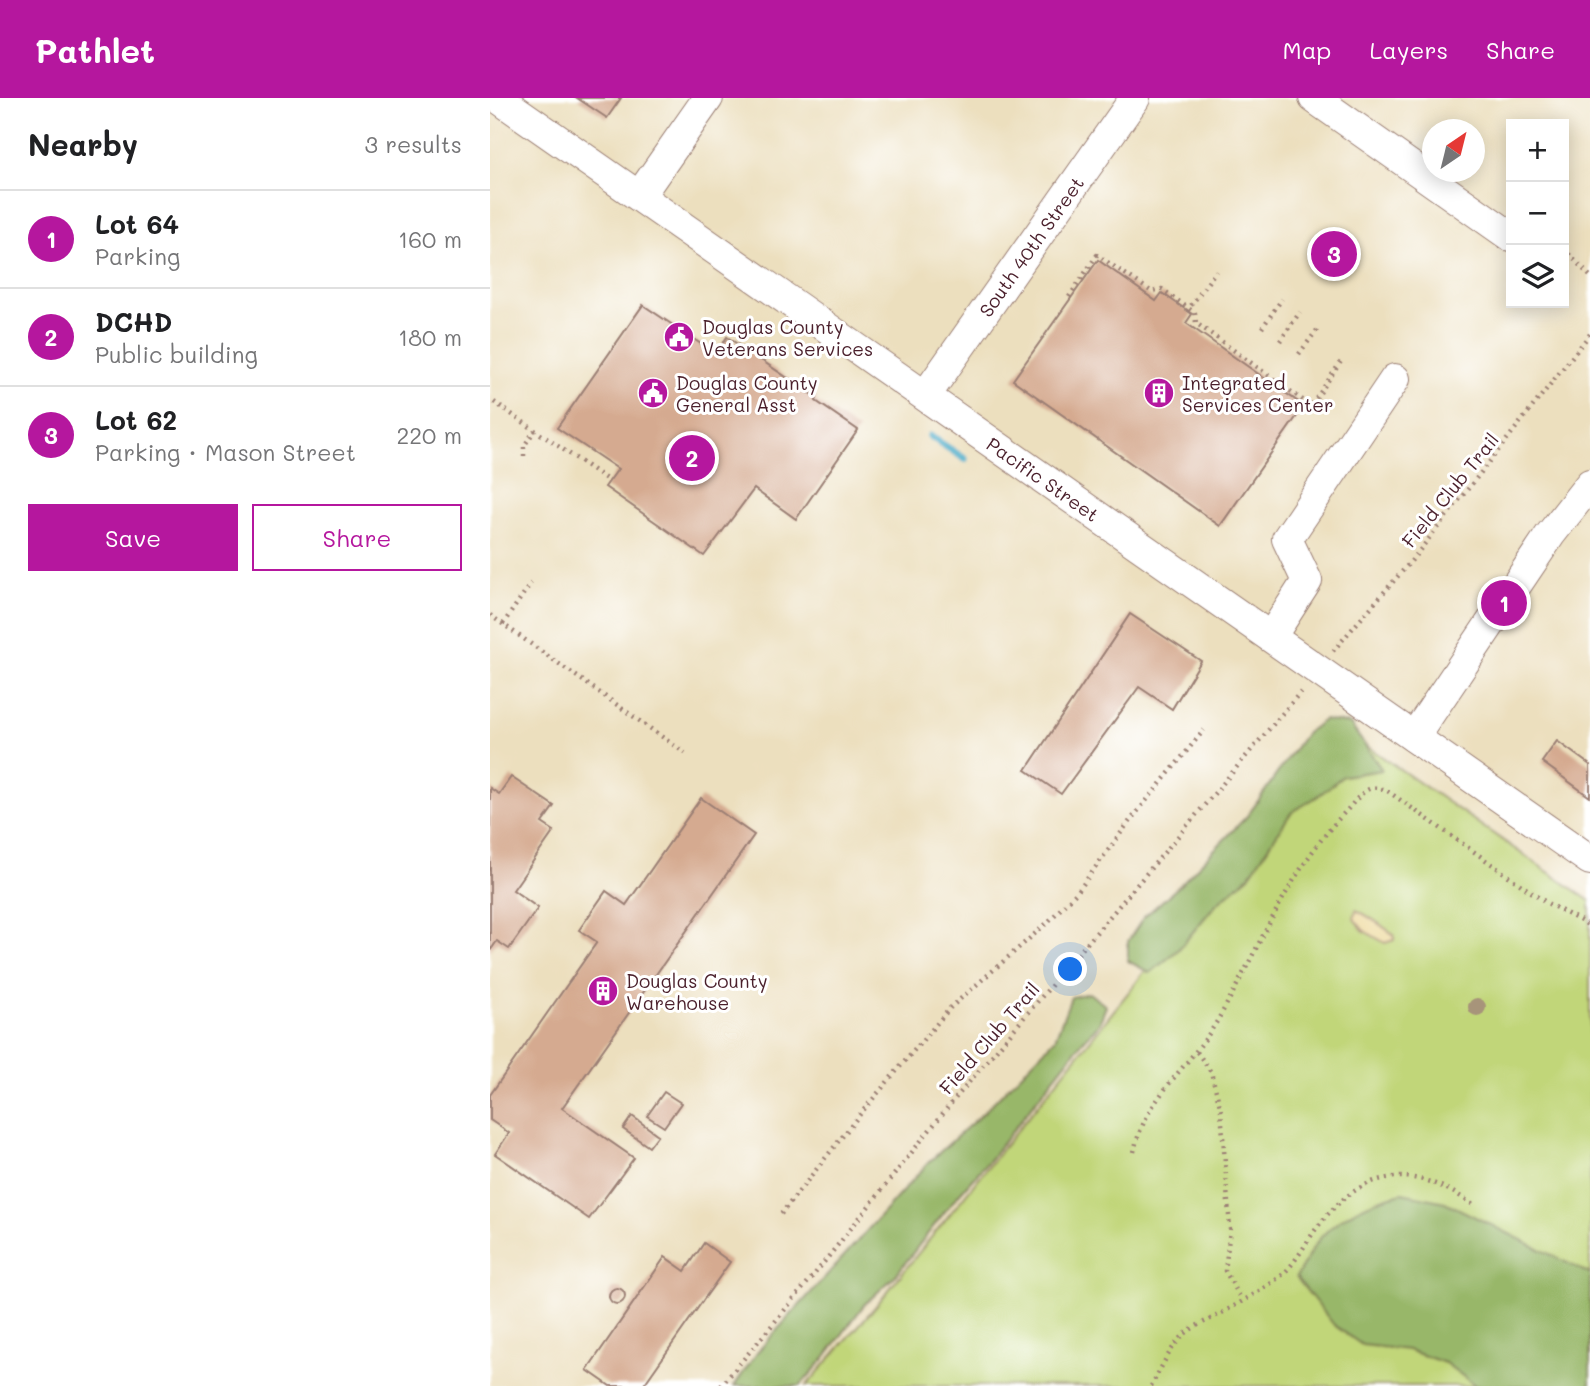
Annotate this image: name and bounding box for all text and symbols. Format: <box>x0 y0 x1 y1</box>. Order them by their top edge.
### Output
text: Pathlet <box>35 28 155 71</box>
text: Map <box>1283 34 1331 65</box>
text: Layers <box>1369 34 1448 65</box>
text: Share <box>1486 34 1555 65</box>
north arrow <box>1422 119 1485 182</box>
map controls <box>1506 119 1569 308</box>
button: + <box>1506 119 1569 182</box>
text: Nearby <box>28 124 138 164</box>
text: 3 results <box>365 129 462 159</box>
street label: South 40th Street <box>973 171 1089 321</box>
button: − <box>1506 182 1569 245</box>
text: Lot 64 <box>95 207 179 241</box>
text: 1 <box>46 224 56 254</box>
text: 160 m <box>398 224 462 254</box>
pin: 3 <box>1311 228 1357 280</box>
text: Parking <box>95 241 180 271</box>
button: layers <box>1506 245 1569 308</box>
text: DCHD <box>95 305 173 339</box>
place label: Douglas County Veterans Services <box>702 314 873 361</box>
public building icon: Douglas County Veterans Services <box>662 320 696 354</box>
text: 2 <box>45 322 57 352</box>
text: 180 m <box>398 322 462 352</box>
text: Public building <box>95 339 258 369</box>
place label: Douglas County General Asst <box>676 370 818 417</box>
place label: Integrated Services Center <box>1182 370 1334 417</box>
public building icon: Douglas County General Asst <box>636 376 670 410</box>
building icon: Integrated Services Center <box>1142 376 1176 410</box>
text: Lot 62 <box>95 403 177 437</box>
text: 3 <box>44 420 58 450</box>
text: 220 m <box>396 420 462 450</box>
street label: Field Club Trail <box>1396 428 1504 552</box>
street label: Pacific Street <box>982 431 1104 526</box>
pin: 2 <box>669 432 715 484</box>
text: Parking · Mason Street <box>95 437 356 467</box>
button: Save <box>28 504 238 571</box>
button: Share <box>252 504 462 571</box>
pin: 1 <box>1481 577 1527 629</box>
your location <box>1053 952 1087 986</box>
place label: Douglas County Warehouse <box>626 968 768 1015</box>
building icon: Douglas County Warehouse <box>586 974 620 1008</box>
street label: Field Club Trail <box>933 977 1045 1099</box>

